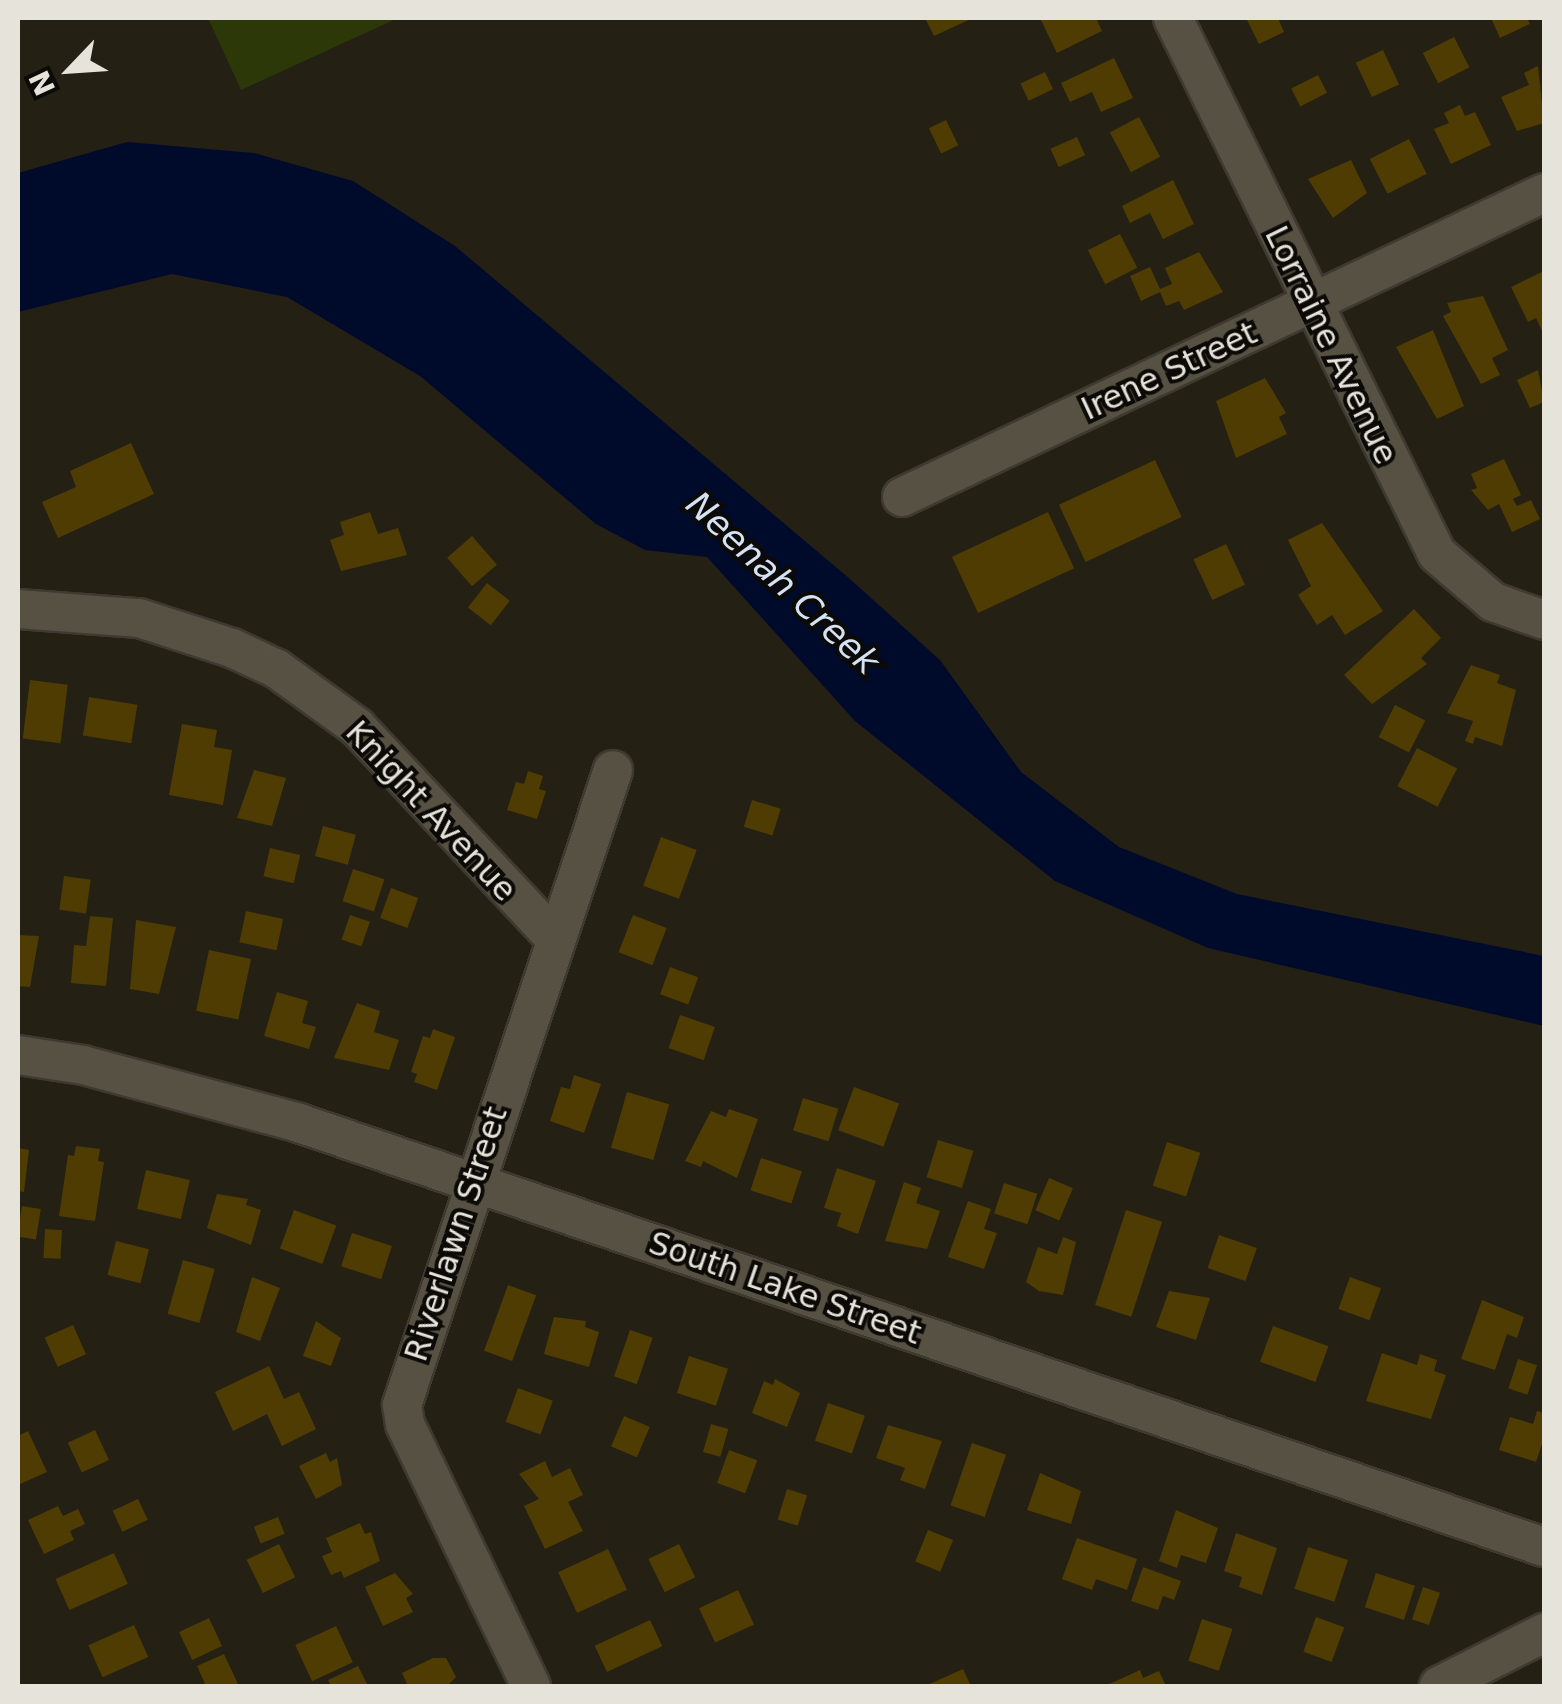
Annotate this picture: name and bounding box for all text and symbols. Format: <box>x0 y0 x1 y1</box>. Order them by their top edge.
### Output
north arrow <box>20 20 120 120</box>
text: N <box>22 65 62 100</box>
street label: Lorraine Avenue <box>1257 220 1405 470</box>
street label: Irene Street <box>1075 314 1263 428</box>
water label: Neenah Creek <box>678 483 888 683</box>
street label: Knight Avenue <box>338 713 524 909</box>
street label: Riverlawn Street <box>397 1102 515 1366</box>
street label: South Lake Street <box>644 1223 926 1353</box>

